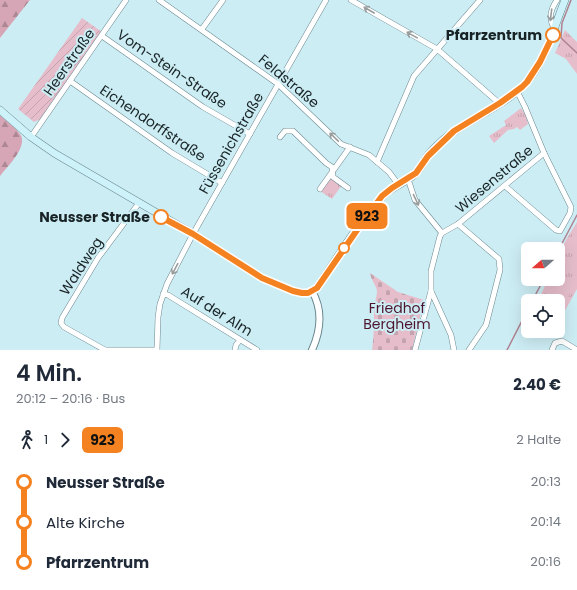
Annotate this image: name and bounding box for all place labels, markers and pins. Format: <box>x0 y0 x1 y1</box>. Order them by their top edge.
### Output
place label: Pfarrzentrum <box>446 25 542 45</box>
marker: Pfarrzentrum <box>545 27 561 43</box>
place label: Neusser Straße <box>39 207 150 227</box>
marker: Neusser Straße <box>153 209 169 225</box>
unlabelled marker <box>338 242 350 254</box>

